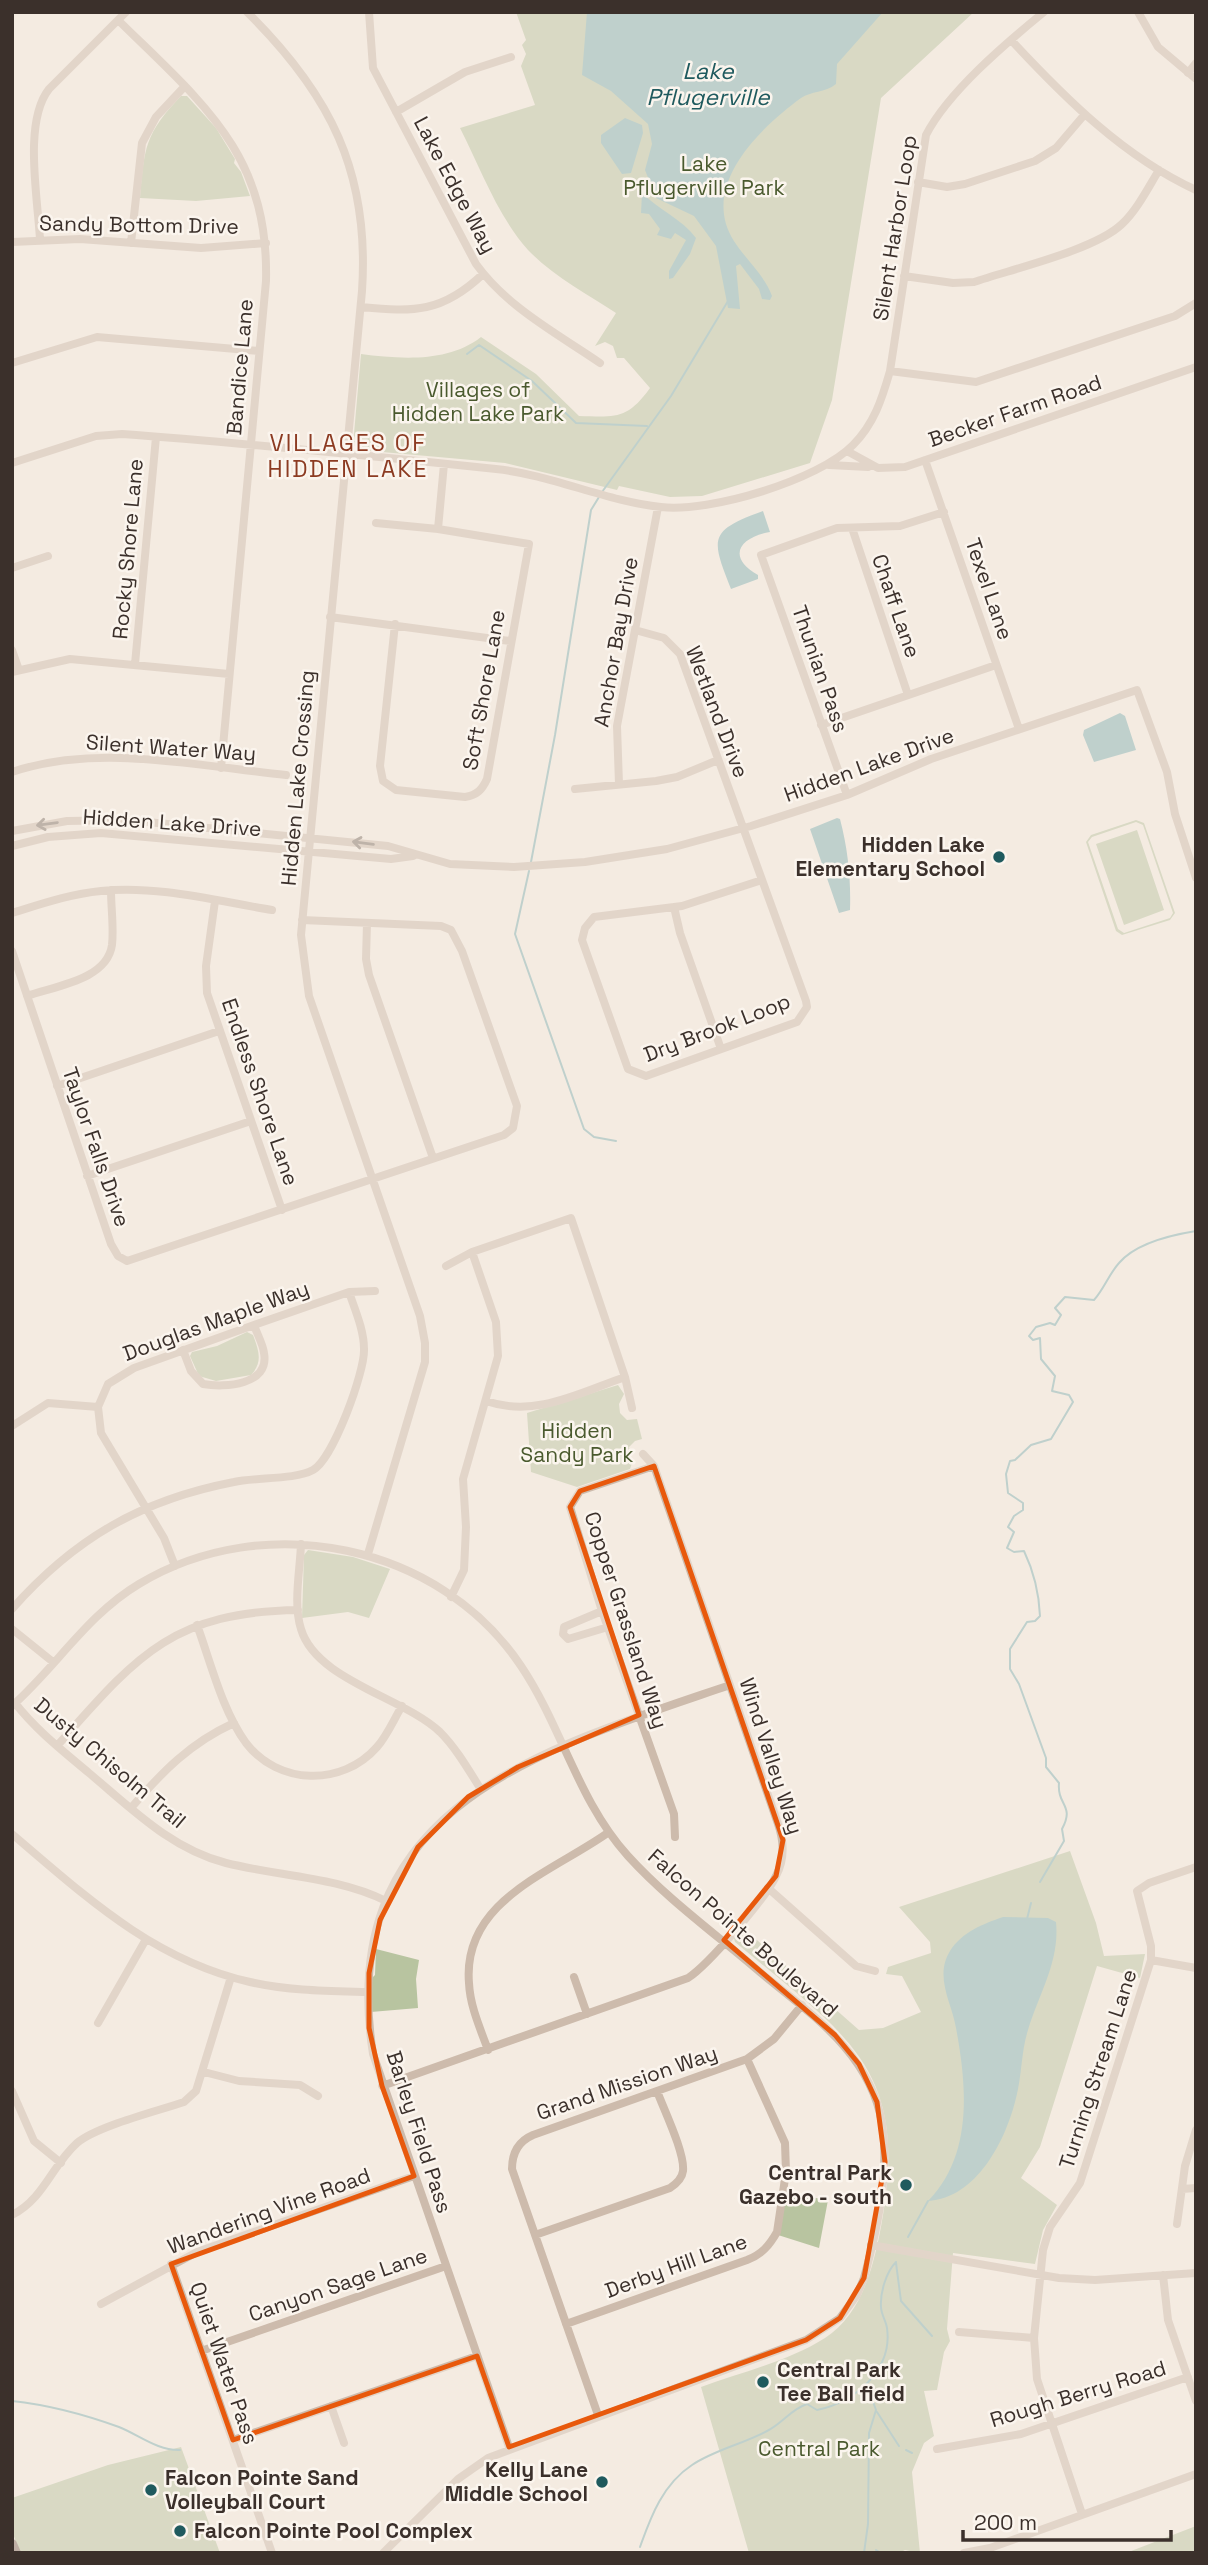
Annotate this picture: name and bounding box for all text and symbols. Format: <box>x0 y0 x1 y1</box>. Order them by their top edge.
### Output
water label: Lake Pflugerville <box>646 56 771 112</box>
street label: Lake Edge Way <box>408 112 503 258</box>
street label: Silent Harbor Loop <box>866 133 923 323</box>
park label: Lake Pflugerville Park <box>623 150 785 201</box>
street label: Sandy Bottom Drive <box>39 209 239 240</box>
street label: Bandice Lane <box>220 298 259 436</box>
street label: Becker Farm Road <box>925 368 1105 453</box>
park label: Villages of Hidden Lake Park <box>392 376 564 427</box>
district label: VILLAGES OF HIDDEN LAKE <box>268 428 428 484</box>
street label: Rocky Shore Lane <box>106 457 149 640</box>
street label: Texel Lane <box>960 535 1019 643</box>
street label: Chaff Lane <box>866 550 927 661</box>
street label: Anchor Bay Drive <box>587 555 644 729</box>
street label: Thunian Pass <box>786 602 855 736</box>
street label: Soft Shore Lane <box>456 608 511 772</box>
street label: Wetland Drive <box>680 642 755 782</box>
street label: Hidden Lake Crossing <box>275 669 320 887</box>
street label: Hidden Lake Drive <box>780 721 958 808</box>
street label: Silent Water Way <box>85 728 257 767</box>
street label: Hidden Lake Drive <box>82 803 262 842</box>
one-way arrow <box>36 818 59 831</box>
place label: Hidden Lake Elementary School <box>795 831 985 882</box>
one-way arrow <box>352 836 375 849</box>
marker: Hidden Lake Elementary School <box>991 849 1007 865</box>
street label: Dry Brook Loop <box>640 987 794 1068</box>
street label: Endless Shore Lane <box>216 995 305 1189</box>
street label: Taylor Falls Drive <box>57 1064 136 1230</box>
street label: Douglas Maple Way <box>119 1274 313 1367</box>
park label: Hidden Sandy Park <box>520 1417 634 1468</box>
street label: Copper Grassland Way <box>579 1508 674 1732</box>
street label: Wind Valley Way <box>733 1674 809 1838</box>
street label: Dusty Chisolm Trail <box>29 1691 192 1834</box>
street label: Falcon Pointe Boulevard <box>643 1843 844 2023</box>
street label: Turning Stream Lane <box>1053 1966 1143 2172</box>
street label: Grand Mission Way <box>533 2039 721 2126</box>
street label: Barley Field Pass <box>380 2047 458 2216</box>
place label: Central Park Gazebo - south <box>739 2159 892 2210</box>
street label: Wandering Vine Road <box>164 2161 374 2260</box>
marker: Central Park Gazebo - south <box>898 2177 914 2193</box>
street label: Derby Hill Lane <box>601 2227 751 2304</box>
street label: Canyon Sage Lane <box>245 2241 431 2328</box>
street label: Quiet Water Pass <box>184 2278 265 2448</box>
street label: Rough Berry Road <box>987 2354 1169 2433</box>
place label: Central Park Tee Ball field <box>777 2356 905 2407</box>
marker: Central Park Tee Ball field <box>755 2374 771 2390</box>
park label: Central Park <box>758 2435 880 2462</box>
place label: Kelly Lane Middle School <box>445 2456 588 2507</box>
place label: Falcon Pointe Sand Volleyball Court <box>165 2464 359 2515</box>
marker: Kelly Lane Middle School <box>594 2474 610 2490</box>
marker: Falcon Pointe Sand Volleyball Court <box>143 2482 159 2498</box>
scale bar <box>963 2498 1171 2542</box>
text: 200 m <box>974 2509 1037 2536</box>
place label: Falcon Pointe Pool Complex <box>194 2517 473 2544</box>
marker: Falcon Pointe Pool Complex <box>172 2523 188 2539</box>

